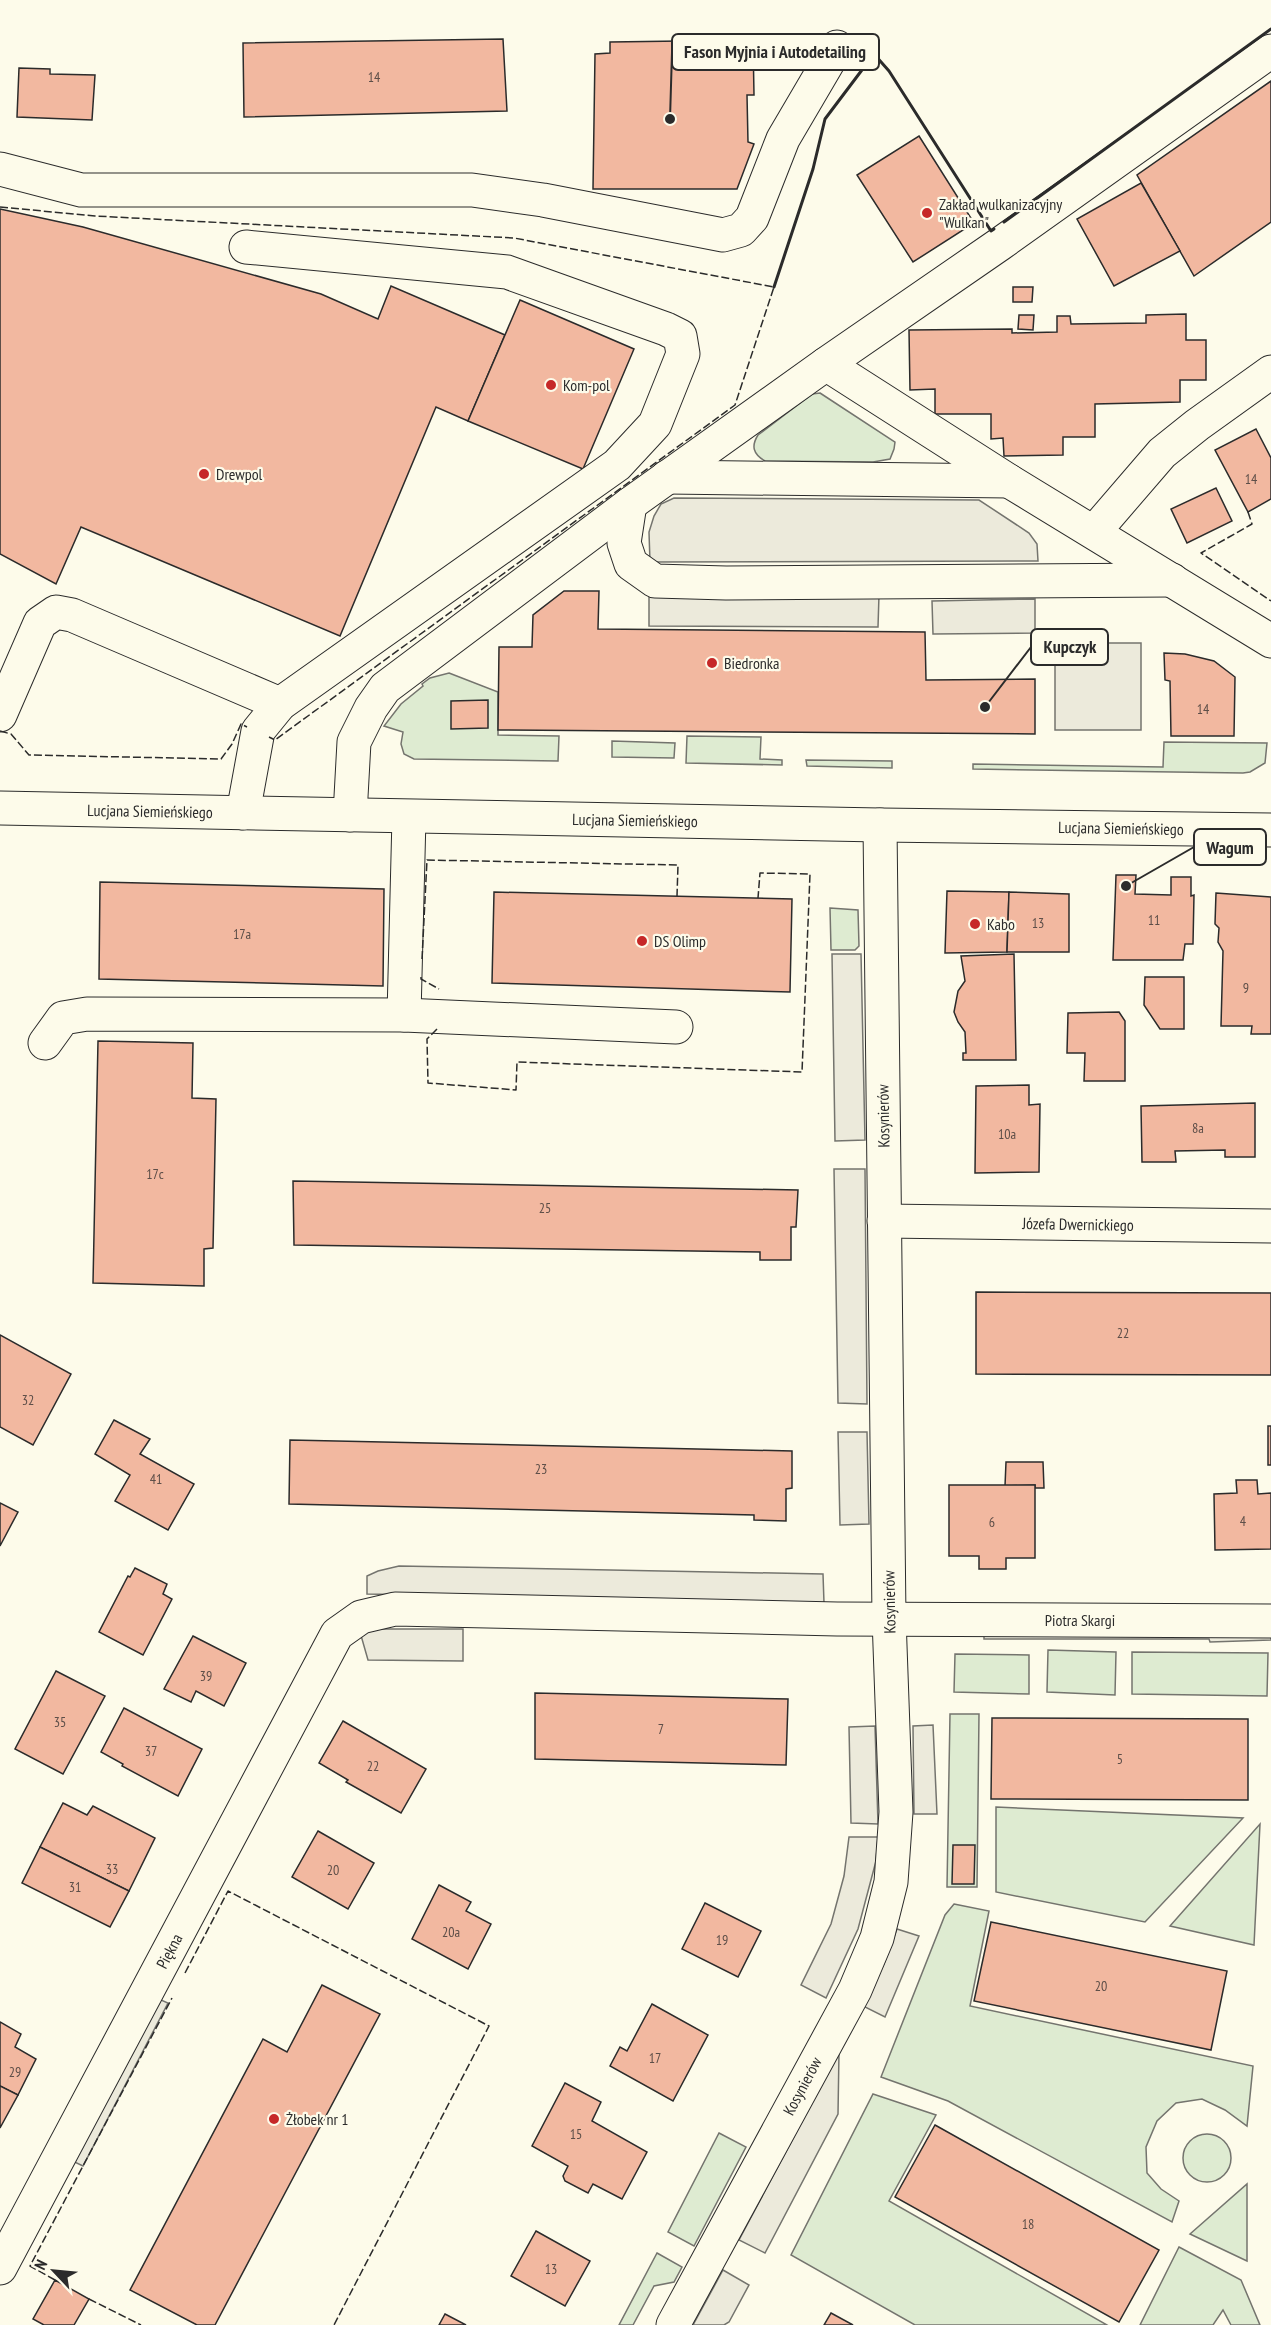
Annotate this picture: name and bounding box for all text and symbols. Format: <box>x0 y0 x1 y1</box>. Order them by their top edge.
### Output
callout: Fason Myjnia i Autodetailing <box>672 34 879 70</box>
text: Fason Myjnia i Autodetailing <box>684 40 866 63</box>
house number: 14 <box>368 68 381 86</box>
place label: Zakład wulkanizacyjny "Wulkan" <box>939 194 1062 232</box>
marker: Zakład wulkanizacyjny "Wulkan" <box>920 206 934 220</box>
place label: Kom-pol <box>563 375 610 395</box>
marker: Kom-pol <box>544 378 558 392</box>
place label: Drewpol <box>216 464 263 484</box>
marker: Drewpol <box>197 467 211 481</box>
house number: 14 <box>1245 470 1258 488</box>
callout: Kupczyk <box>1031 629 1108 665</box>
text: Kupczyk <box>1044 635 1097 658</box>
place label: Biedronka <box>724 653 779 673</box>
marker: Biedronka <box>705 656 719 670</box>
house number: 14 <box>1197 700 1210 718</box>
street label: Lucjana Siemieńskiego <box>87 800 213 822</box>
street label: Lucjana Siemieńskiego <box>572 809 698 831</box>
street label: Lucjana Siemieńskiego <box>1058 817 1184 839</box>
callout: Wagum <box>1194 829 1266 865</box>
text: Wagum <box>1205 836 1254 859</box>
house number: 11 <box>1148 911 1160 929</box>
place label: Kabo <box>987 914 1015 934</box>
house number: 13 <box>1032 914 1044 932</box>
marker: Kabo <box>968 917 982 931</box>
house number: 17a <box>233 925 251 943</box>
place label: DS Olimp <box>654 931 706 951</box>
marker: DS Olimp <box>635 934 649 948</box>
house number: 9 <box>1243 979 1249 997</box>
street label: Kosynierów <box>872 1084 894 1148</box>
house number: 8a <box>1192 1119 1204 1137</box>
house number: 10a <box>998 1125 1016 1143</box>
house number: 17c <box>146 1165 164 1183</box>
house number: 25 <box>539 1199 551 1217</box>
street label: Józefa Dwernickiego <box>1021 1213 1134 1235</box>
house number: 22 <box>1117 1324 1129 1342</box>
house number: 32 <box>22 1391 34 1409</box>
house number: 23 <box>535 1460 547 1478</box>
house number: 41 <box>150 1470 162 1488</box>
house number: 4 <box>1240 1512 1247 1530</box>
house number: 6 <box>989 1513 995 1531</box>
street label: Kosynierów <box>878 1570 900 1634</box>
street label: Piotra Skargi <box>1045 1610 1115 1630</box>
house number: 39 <box>200 1667 212 1685</box>
house number: 35 <box>54 1713 66 1731</box>
house number: 7 <box>658 1720 664 1738</box>
house number: 37 <box>145 1742 157 1760</box>
house number: 5 <box>1117 1750 1123 1768</box>
house number: 22 <box>367 1757 379 1775</box>
house number: 33 <box>106 1860 118 1878</box>
house number: 20 <box>327 1861 339 1879</box>
house number: 31 <box>69 1878 81 1896</box>
house number: 20a <box>442 1923 460 1941</box>
street label: Piękna <box>152 1930 186 1972</box>
house number: 19 <box>716 1931 728 1949</box>
house number: 20 <box>1095 1977 1107 1995</box>
house number: 17 <box>649 2049 661 2067</box>
street label: Kosynierów <box>778 2053 826 2119</box>
house number: 29 <box>9 2063 21 2081</box>
place label: Żłobek nr 1 <box>286 2109 348 2129</box>
marker: Żłobek nr 1 <box>267 2112 281 2126</box>
house number: 15 <box>570 2125 582 2143</box>
house number: 18 <box>1022 2215 1034 2233</box>
north arrow <box>24 2241 84 2301</box>
text: N <box>30 2256 51 2273</box>
house number: 13 <box>545 2260 557 2278</box>

